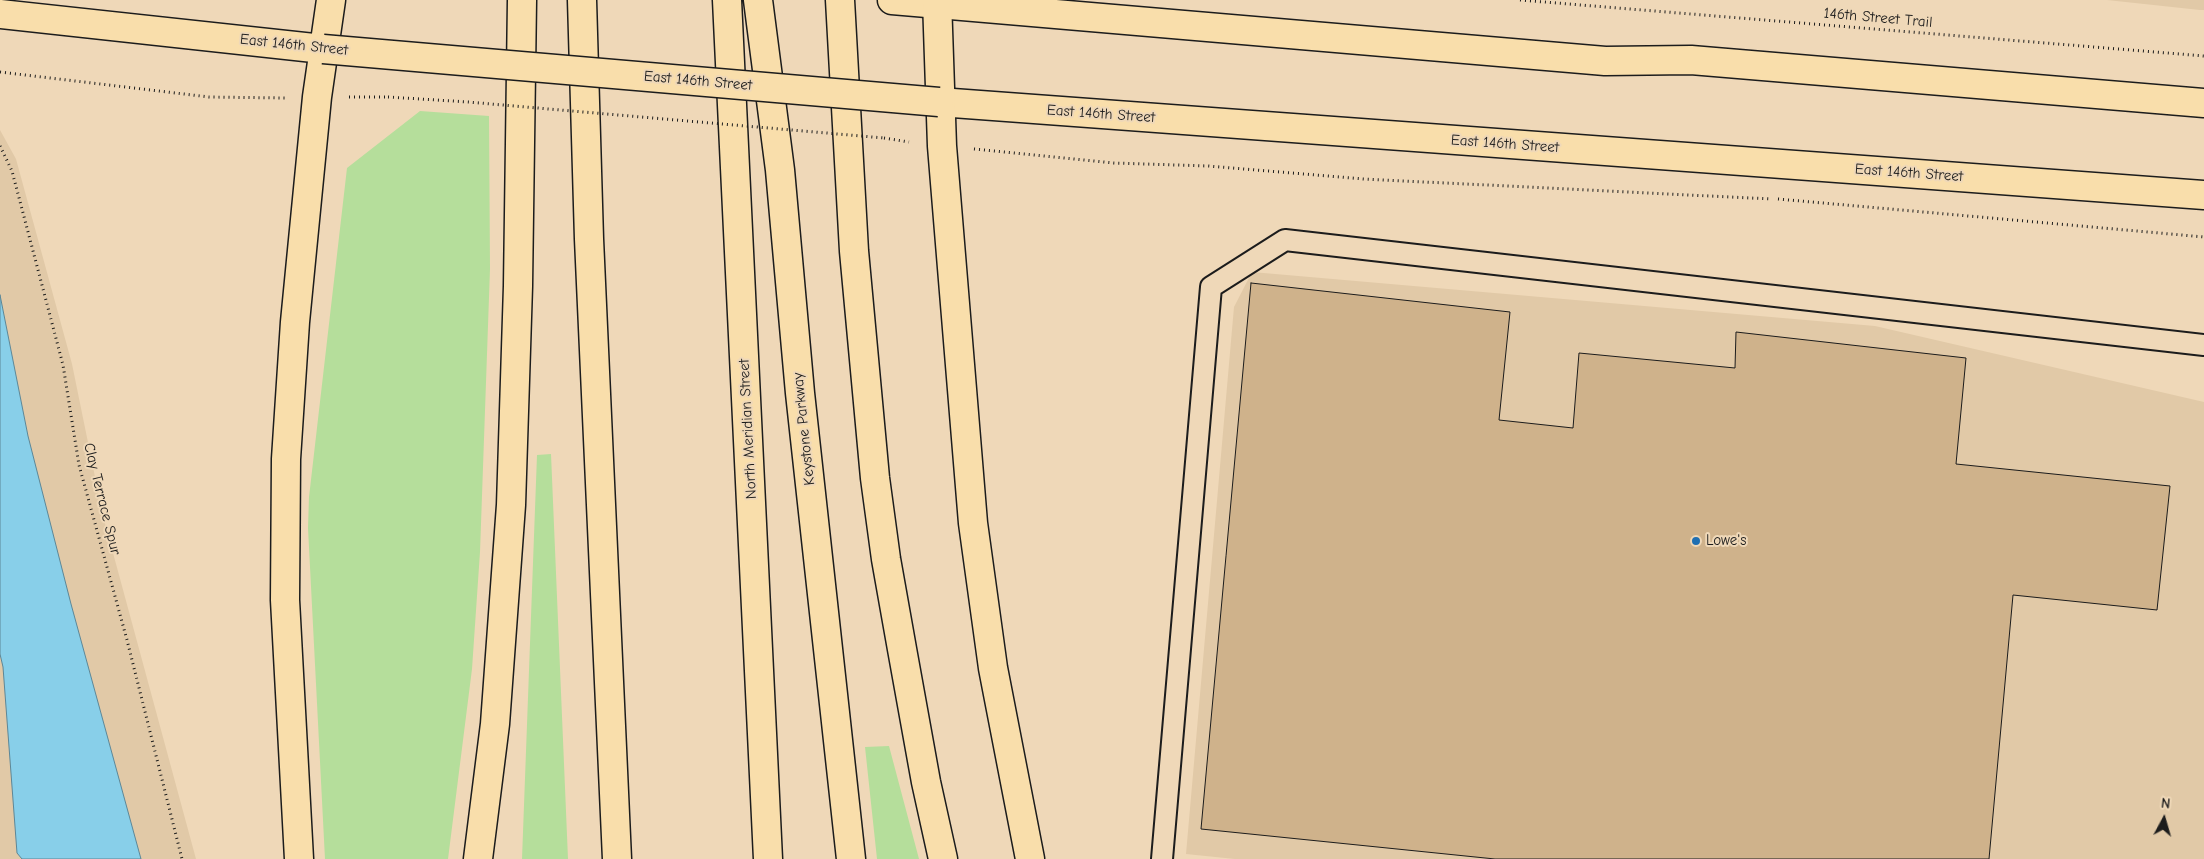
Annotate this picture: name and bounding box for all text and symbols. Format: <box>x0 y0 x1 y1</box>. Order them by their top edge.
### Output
street label: 146th Street Trail <box>1823 4 1933 32</box>
street label: East 146th Street <box>239 30 349 60</box>
street label: East 146th Street <box>643 67 753 95</box>
street label: East 146th Street <box>1046 101 1156 127</box>
street label: East 146th Street <box>1450 131 1560 157</box>
street label: East 146th Street <box>1854 160 1964 186</box>
street label: North Meridian Street <box>735 358 761 500</box>
street label: Keystone Parkway <box>789 372 819 486</box>
street label: Clay Terrace Spur <box>79 441 125 557</box>
place label: Lowe's <box>1706 532 1746 550</box>
marker: Lowe's <box>1690 535 1702 547</box>
north arrow <box>2139 794 2189 844</box>
text: N <box>2160 795 2171 813</box>

